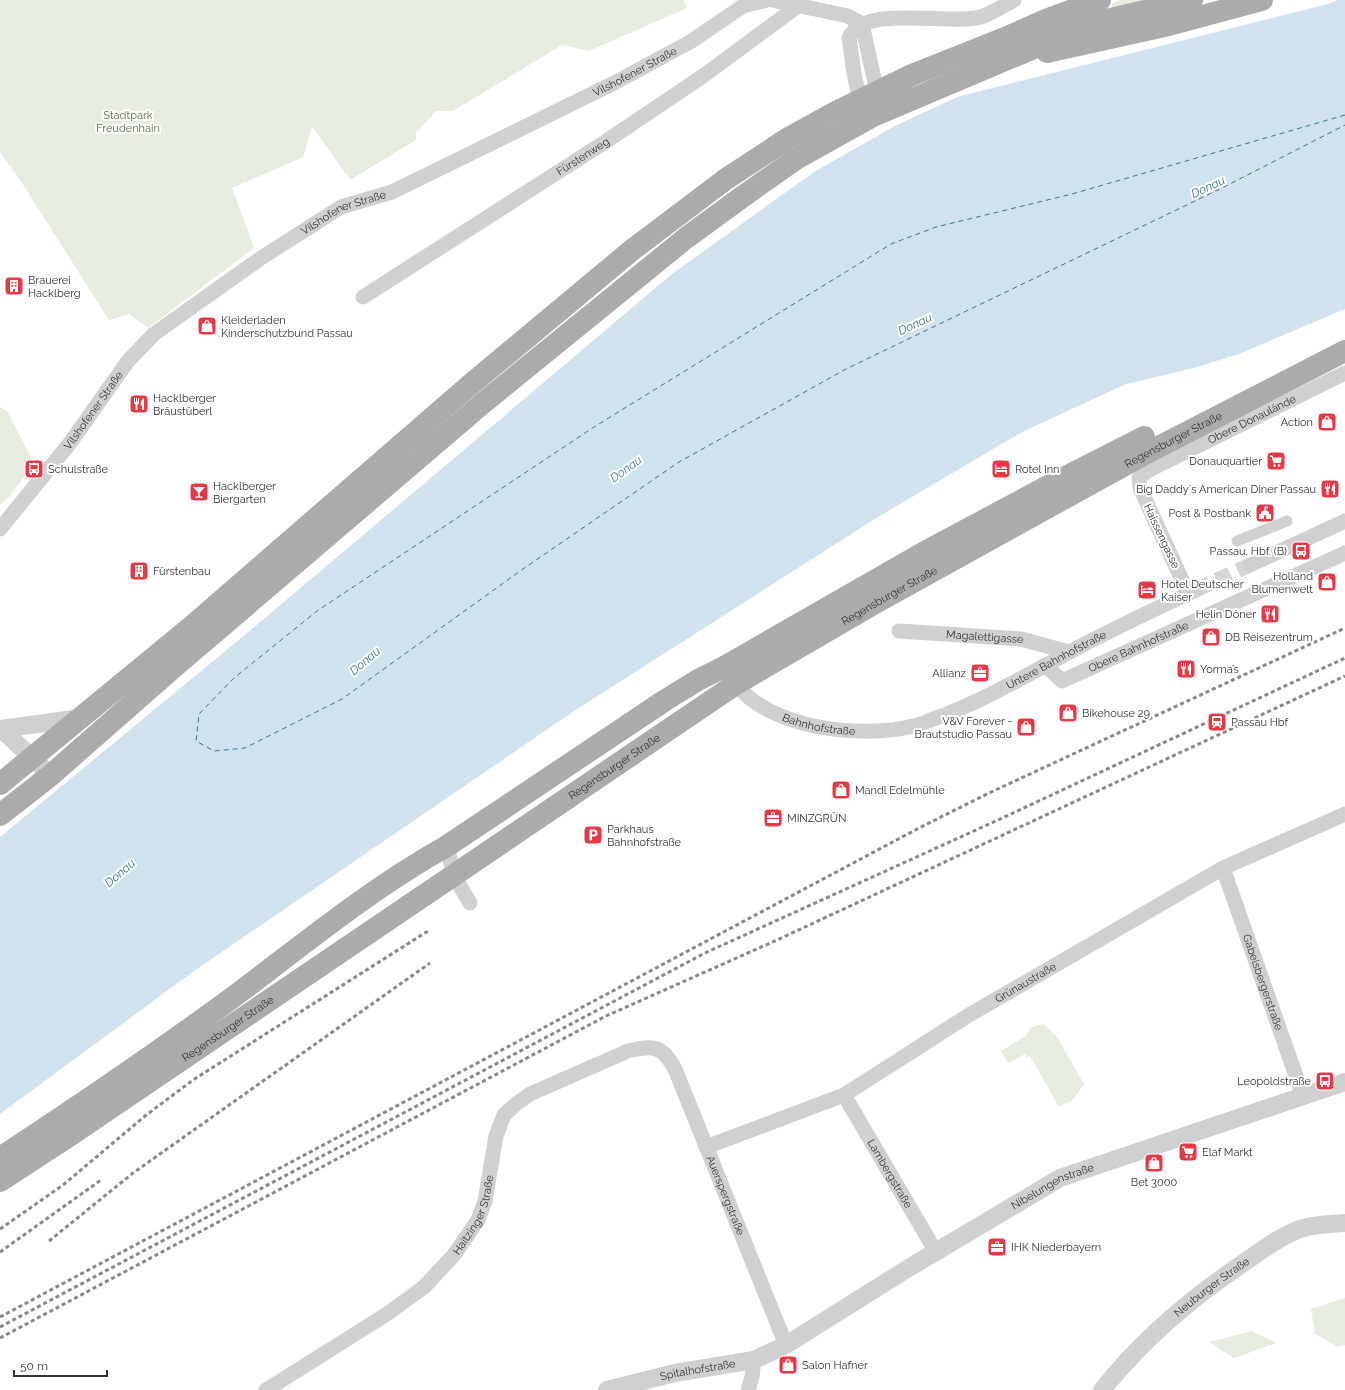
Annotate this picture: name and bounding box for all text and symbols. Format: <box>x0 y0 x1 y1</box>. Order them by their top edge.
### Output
street label: Vilshofener Straße <box>591 44 679 99</box>
park label: Stadtpark Freudenhain <box>96 109 160 135</box>
street label: Fürstenweg <box>554 135 612 178</box>
water label: Donau <box>1189 173 1227 201</box>
street label: Vilshofener Straße <box>299 188 388 238</box>
place label: Brauerei Hacklberg <box>28 274 81 300</box>
building icon: Brauerei Hacklberg <box>3 275 25 297</box>
water label: Donau <box>896 310 934 338</box>
place label: Kleiderladen Kinderschutzbund Passau <box>221 314 353 340</box>
shop icon: Kleiderladen Kinderschutzbund Passau <box>196 315 218 337</box>
street label: Vilshofener Straße <box>61 368 126 452</box>
place label: Hacklberger Bräustüberl <box>153 392 216 418</box>
street label: Obere Donaulände <box>1206 392 1299 447</box>
restaurant icon: Hacklberger Bräustüberl <box>128 393 150 415</box>
street label: Regensburger Straße <box>1122 409 1225 471</box>
shop icon: Action <box>1316 411 1338 433</box>
place label: Action <box>1281 416 1313 429</box>
supermarket icon: Donauquartier <box>1265 450 1287 472</box>
water label: Donau <box>607 453 645 485</box>
place label: Donauquartier <box>1189 455 1262 468</box>
bus stop icon: Schulstraße <box>23 458 45 480</box>
hotel icon: Rotel Inn <box>990 458 1012 480</box>
place label: Schulstraße <box>48 463 109 476</box>
place label: Rotel Inn <box>1015 463 1060 476</box>
restaurant icon: Big Daddy´s American Diner Passau <box>1319 478 1341 500</box>
place label: Hacklberger Biergarten <box>213 480 276 506</box>
bar icon: Hacklberger Biergarten <box>188 481 210 503</box>
place label: Big Daddy´s American Diner Passau <box>1136 483 1316 496</box>
street label: Haissengasse <box>1141 502 1182 571</box>
public building icon: Post & Postbank <box>1254 502 1276 524</box>
place label: Post & Postbank <box>1168 507 1251 520</box>
bus stop icon: Passau, Hbf. (B) <box>1290 540 1312 562</box>
place label: Passau, Hbf. (B) <box>1210 545 1287 558</box>
building icon: Fürstenbau <box>128 560 150 582</box>
street label: Regensburger Straße <box>839 564 940 628</box>
place label: Fürstenbau <box>153 565 211 578</box>
place label: Holland Blumenwelt <box>1251 570 1313 596</box>
shop icon: Holland Blumenwelt <box>1316 571 1338 593</box>
place label: Hotel Deutscher Kaiser <box>1161 578 1244 604</box>
hotel icon: Hotel Deutscher Kaiser <box>1136 579 1158 601</box>
restaurant icon: Helin Döner <box>1259 603 1281 625</box>
place label: Helin Döner <box>1196 608 1256 621</box>
street label: Obere Bahnhofstraße <box>1086 618 1191 675</box>
shop icon: DB Reisezentrum <box>1200 626 1222 648</box>
street label: Magalettigasse <box>946 628 1024 646</box>
street label: Untere Bahnhofstraße <box>1004 628 1109 692</box>
place label: DB Reisezentrum <box>1225 631 1313 644</box>
water label: Donau <box>347 644 383 678</box>
restaurant icon: Yorma’s <box>1175 658 1197 680</box>
office icon: Allianz <box>969 662 991 684</box>
place label: Yorma’s <box>1200 663 1239 676</box>
place label: Allianz <box>932 667 967 680</box>
shop icon: Bikehouse 29 <box>1057 702 1079 724</box>
place label: Bikehouse 29 <box>1082 707 1150 720</box>
street label: Bahnhofstraße <box>780 711 856 738</box>
station icon: Passau Hbf <box>1206 711 1228 733</box>
place label: V&V Forever - Brautstudio Passau <box>915 715 1012 741</box>
shop icon: V&V Forever - Brautstudio Passau <box>1015 716 1037 738</box>
place label: Passau Hbf <box>1231 716 1289 729</box>
street label: Regensburger Straße <box>566 731 663 803</box>
shop icon: Mandl Edelmühle <box>830 779 852 801</box>
place label: Mandl Edelmühle <box>855 784 945 797</box>
office icon: MINZGRÜN <box>762 807 784 829</box>
place label: MINZGRÜN <box>787 812 846 825</box>
place label: Parkhaus Bahnhofstraße <box>607 823 682 849</box>
parking icon: Parkhaus Bahnhofstraße <box>582 824 604 846</box>
water label: Donau <box>102 856 138 890</box>
street label: Gabelsbergerstraße <box>1240 933 1286 1033</box>
street label: Grünaustraße <box>993 960 1059 1006</box>
street label: Regensburger Straße <box>180 993 277 1065</box>
bus stop icon: Leopoldstraße <box>1314 1070 1336 1092</box>
place label: Leopoldstraße <box>1237 1075 1312 1088</box>
street label: Lambergstraße <box>864 1137 915 1211</box>
supermarket icon: Elaf Markt <box>1177 1141 1199 1163</box>
place label: Elaf Markt <box>1202 1146 1253 1159</box>
shop icon: Bet 3000 <box>1143 1152 1165 1174</box>
street label: Auerspergstraße <box>703 1154 747 1238</box>
street label: Nibelungenstraße <box>1009 1161 1096 1213</box>
street label: Haitzinger Straße <box>450 1174 496 1257</box>
place label: Bet 3000 <box>1131 1176 1177 1189</box>
office icon: IHK Niederbayern <box>986 1236 1008 1258</box>
place label: IHK Niederbayern <box>1011 1241 1101 1254</box>
street label: Neuburger Straße <box>1172 1255 1253 1320</box>
scale bar <box>14 1352 107 1378</box>
shop icon: Salon Hafner <box>777 1354 799 1376</box>
street label: Spitalhofstraße <box>659 1357 737 1384</box>
text: 50 m <box>20 1359 48 1373</box>
place label: Salon Hafner <box>802 1359 868 1372</box>

